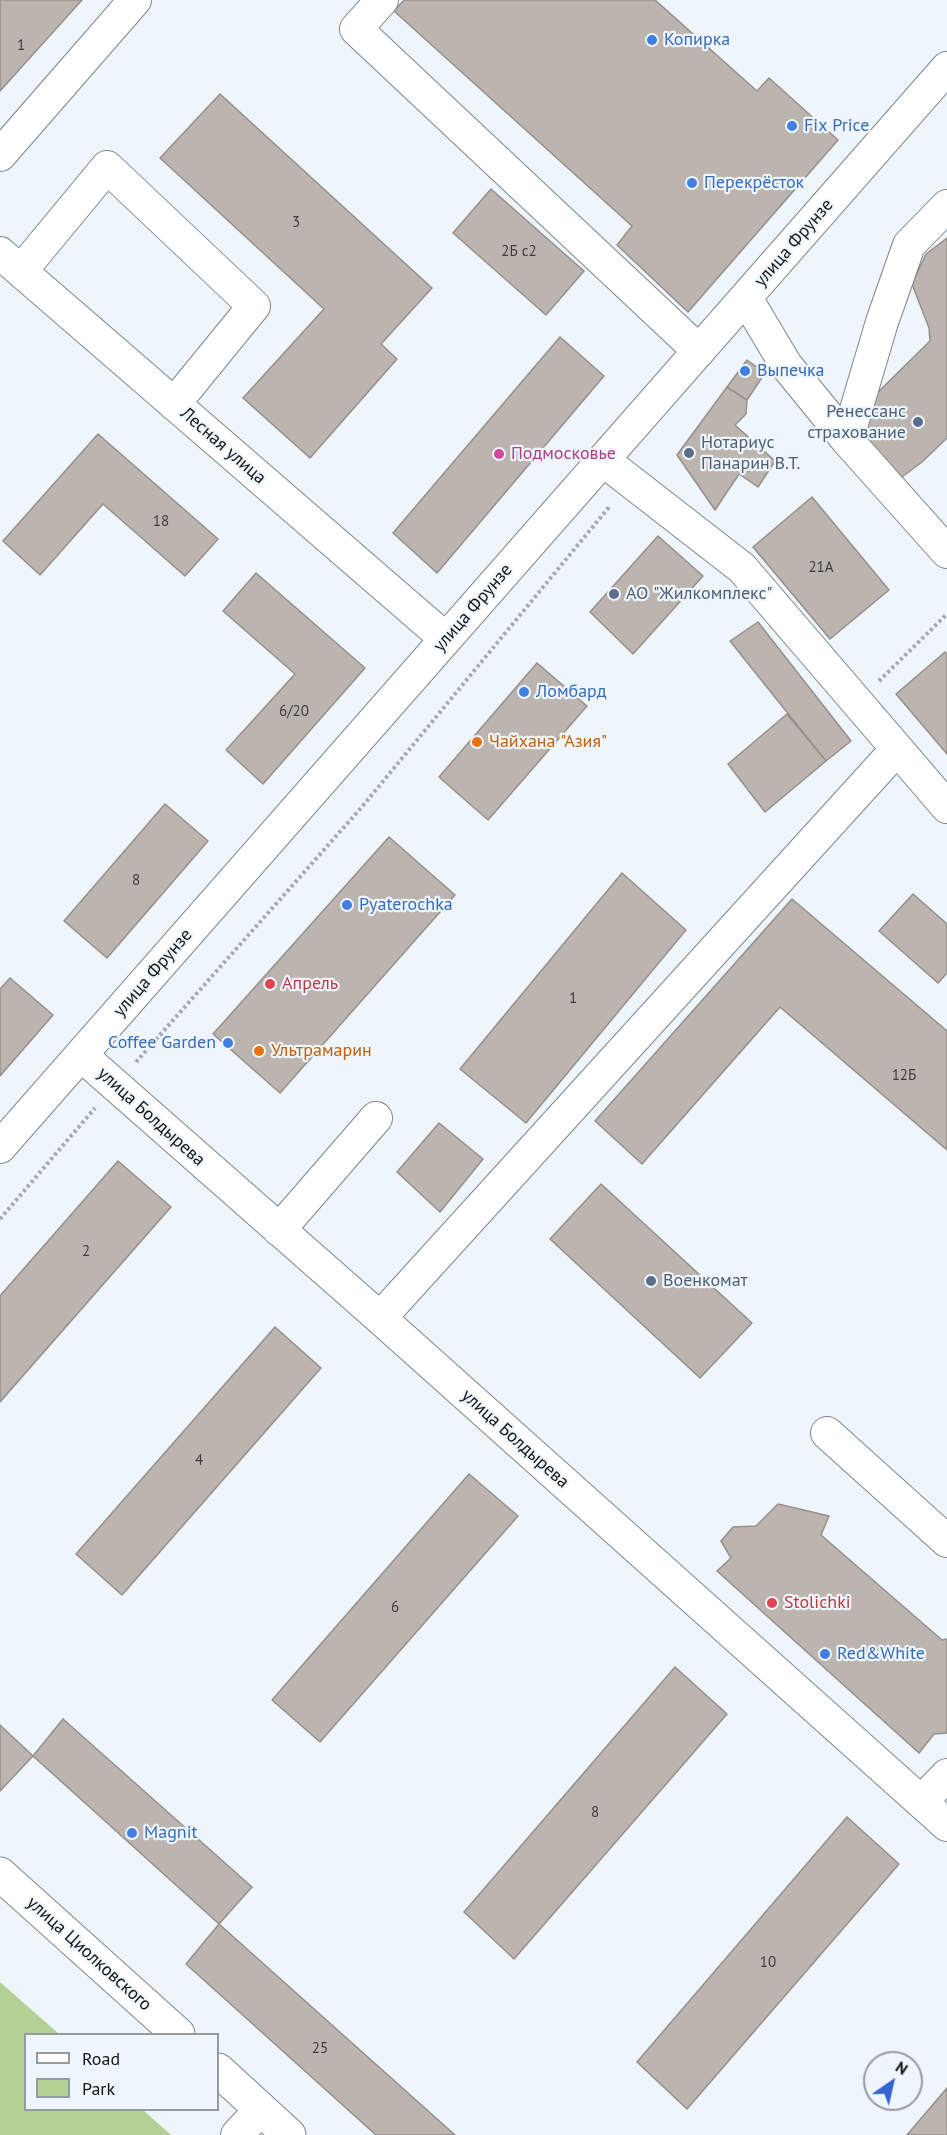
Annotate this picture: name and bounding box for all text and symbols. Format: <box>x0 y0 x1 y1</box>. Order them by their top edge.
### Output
place label: Копирка <box>664 29 730 51</box>
marker: Копирка <box>645 33 659 47</box>
house number: 1 <box>17 37 25 55</box>
place label: Fix Price <box>804 115 869 137</box>
marker: Fix Price <box>785 119 799 133</box>
place label: Перекрёсток <box>704 172 804 194</box>
marker: Перекрёсток <box>685 176 699 190</box>
street label: улица Фрунзе <box>750 195 838 291</box>
house number: 3 <box>292 214 300 232</box>
house number: 2Б с2 <box>501 243 537 261</box>
place label: Выпечка <box>757 360 825 382</box>
marker: Выпечка <box>738 364 752 378</box>
place label: Ренессанс страхование <box>807 401 906 444</box>
street label: Лесная улица <box>176 403 270 489</box>
marker: Ренессанс страхование <box>911 415 925 429</box>
place label: Нотариус Панарин В.Т. <box>701 432 800 474</box>
place label: Подмосковье <box>511 443 616 465</box>
marker: Нотариус Панарин В.Т. <box>682 446 696 460</box>
marker: Подмосковье <box>492 447 506 461</box>
house number: 18 <box>153 513 169 531</box>
house number: 21А <box>808 559 834 577</box>
street label: улица Фрунзе <box>429 560 517 656</box>
place label: АО "Жилкомплекс" <box>626 583 772 605</box>
marker: АО "Жилкомплекс" <box>607 587 621 601</box>
place label: Ломбард <box>536 681 606 703</box>
marker: Ломбард <box>517 685 531 699</box>
house number: 6/20 <box>279 703 309 721</box>
place label: Чайхана "Азия" <box>489 731 607 753</box>
marker: Чайхана "Азия" <box>470 735 484 749</box>
house number: 8 <box>132 872 140 890</box>
place label: Pyaterochka <box>359 894 453 916</box>
marker: Pyaterochka <box>340 898 354 912</box>
street label: улица Фрунзе <box>109 925 197 1021</box>
place label: Апрель <box>282 973 338 995</box>
marker: Апрель <box>263 977 277 991</box>
house number: 1 <box>569 990 577 1008</box>
place label: Coffee Garden <box>108 1032 216 1054</box>
marker: Coffee Garden <box>221 1036 235 1050</box>
place label: Ультрамарин <box>271 1040 372 1062</box>
marker: Ультрамарин <box>252 1044 266 1058</box>
street label: улица Болдырева <box>93 1063 209 1171</box>
house number: 12Б <box>892 1067 916 1085</box>
house number: 2 <box>82 1243 90 1261</box>
place label: Военкомат <box>663 1270 748 1292</box>
marker: Военкомат <box>644 1274 658 1288</box>
street label: улица Болдырева <box>457 1385 573 1493</box>
house number: 4 <box>195 1452 203 1470</box>
place label: Stolichki <box>784 1592 851 1614</box>
marker: Stolichki <box>765 1596 779 1610</box>
house number: 6 <box>391 1599 399 1617</box>
place label: Red&White <box>837 1643 925 1665</box>
marker: Red&White <box>818 1647 832 1661</box>
house number: 8 <box>591 1804 599 1822</box>
place label: Magnit <box>144 1822 198 1844</box>
marker: Magnit <box>125 1826 139 1840</box>
street label: улица Циолковского <box>22 1892 156 2016</box>
house number: 10 <box>760 1954 776 1972</box>
legend <box>24 2033 219 2111</box>
house number: 25 <box>312 2040 328 2058</box>
text: Road <box>82 2047 120 2070</box>
north arrow <box>863 2051 923 2111</box>
text: N <box>892 2057 912 2079</box>
text: Park <box>82 2077 115 2100</box>

